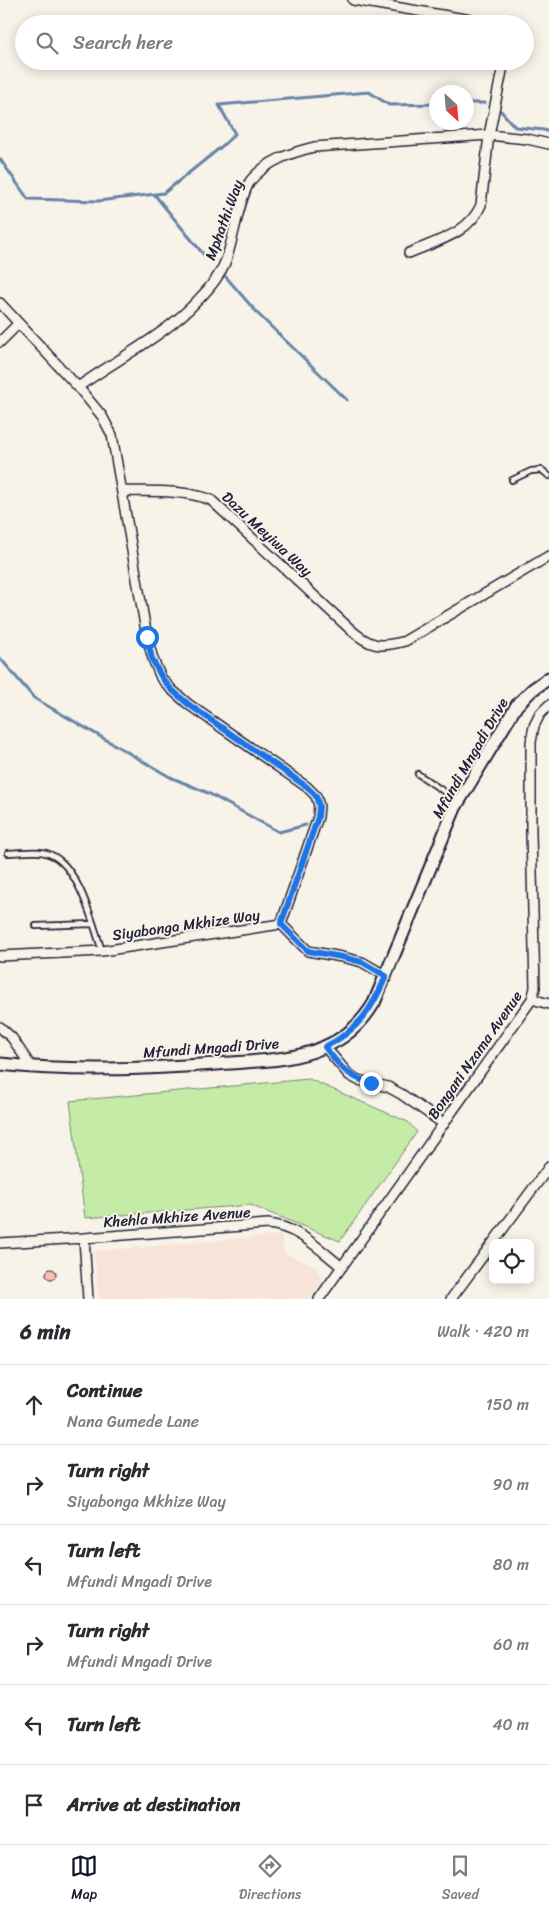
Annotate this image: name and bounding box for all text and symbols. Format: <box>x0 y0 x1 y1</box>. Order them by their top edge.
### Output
search box <box>15 15 534 70</box>
text: Search here <box>73 26 173 59</box>
icon: search <box>33 29 61 57</box>
north arrow <box>429 85 474 130</box>
street label: Mphathi Way <box>197 176 251 264</box>
street label: Dazu Meyiwa Way <box>216 485 319 583</box>
route start <box>136 626 159 649</box>
street label: Mfundi Mngadi Drive <box>425 693 515 823</box>
street label: Siyabonga Mkhize Way <box>111 902 262 948</box>
street label: Bongani Nzama Avenue <box>421 985 530 1125</box>
street label: Mfundi Mngadi Drive <box>142 1030 280 1066</box>
route end <box>360 1072 383 1095</box>
street label: Khehla Mkhize Avenue <box>102 1199 252 1235</box>
map controls <box>489 1239 534 1284</box>
button: locate <box>489 1239 534 1284</box>
text: 6 min <box>20 1313 71 1351</box>
text: Walk · 420 m <box>437 1317 529 1346</box>
text: Continue <box>67 1374 143 1407</box>
text: 150 m <box>486 1390 529 1419</box>
icon: ahead <box>20 1391 48 1419</box>
text: Nana Gumede Lane <box>67 1407 199 1436</box>
text: Turn right <box>67 1454 149 1487</box>
text: 90 m <box>493 1470 529 1499</box>
icon: right <box>20 1471 48 1499</box>
text: Siyabonga Mkhize Way <box>67 1487 226 1516</box>
text: Turn left <box>67 1534 140 1567</box>
text: 80 m <box>493 1550 529 1579</box>
icon: left <box>20 1551 48 1579</box>
text: Mfundi Mngadi Drive <box>67 1567 212 1596</box>
text: Turn right <box>67 1614 149 1647</box>
text: 60 m <box>493 1630 529 1659</box>
icon: right <box>20 1631 48 1659</box>
text: Mfundi Mngadi Drive <box>67 1647 212 1676</box>
text: Turn left <box>67 1708 140 1741</box>
text: 40 m <box>492 1710 529 1739</box>
icon: left <box>20 1711 48 1739</box>
text: Arrive at destination <box>67 1788 240 1821</box>
icon: arrive <box>20 1791 48 1819</box>
tab: Map <box>70 1852 98 1907</box>
tab: Directions <box>239 1852 301 1907</box>
tab: Saved <box>442 1852 479 1907</box>

